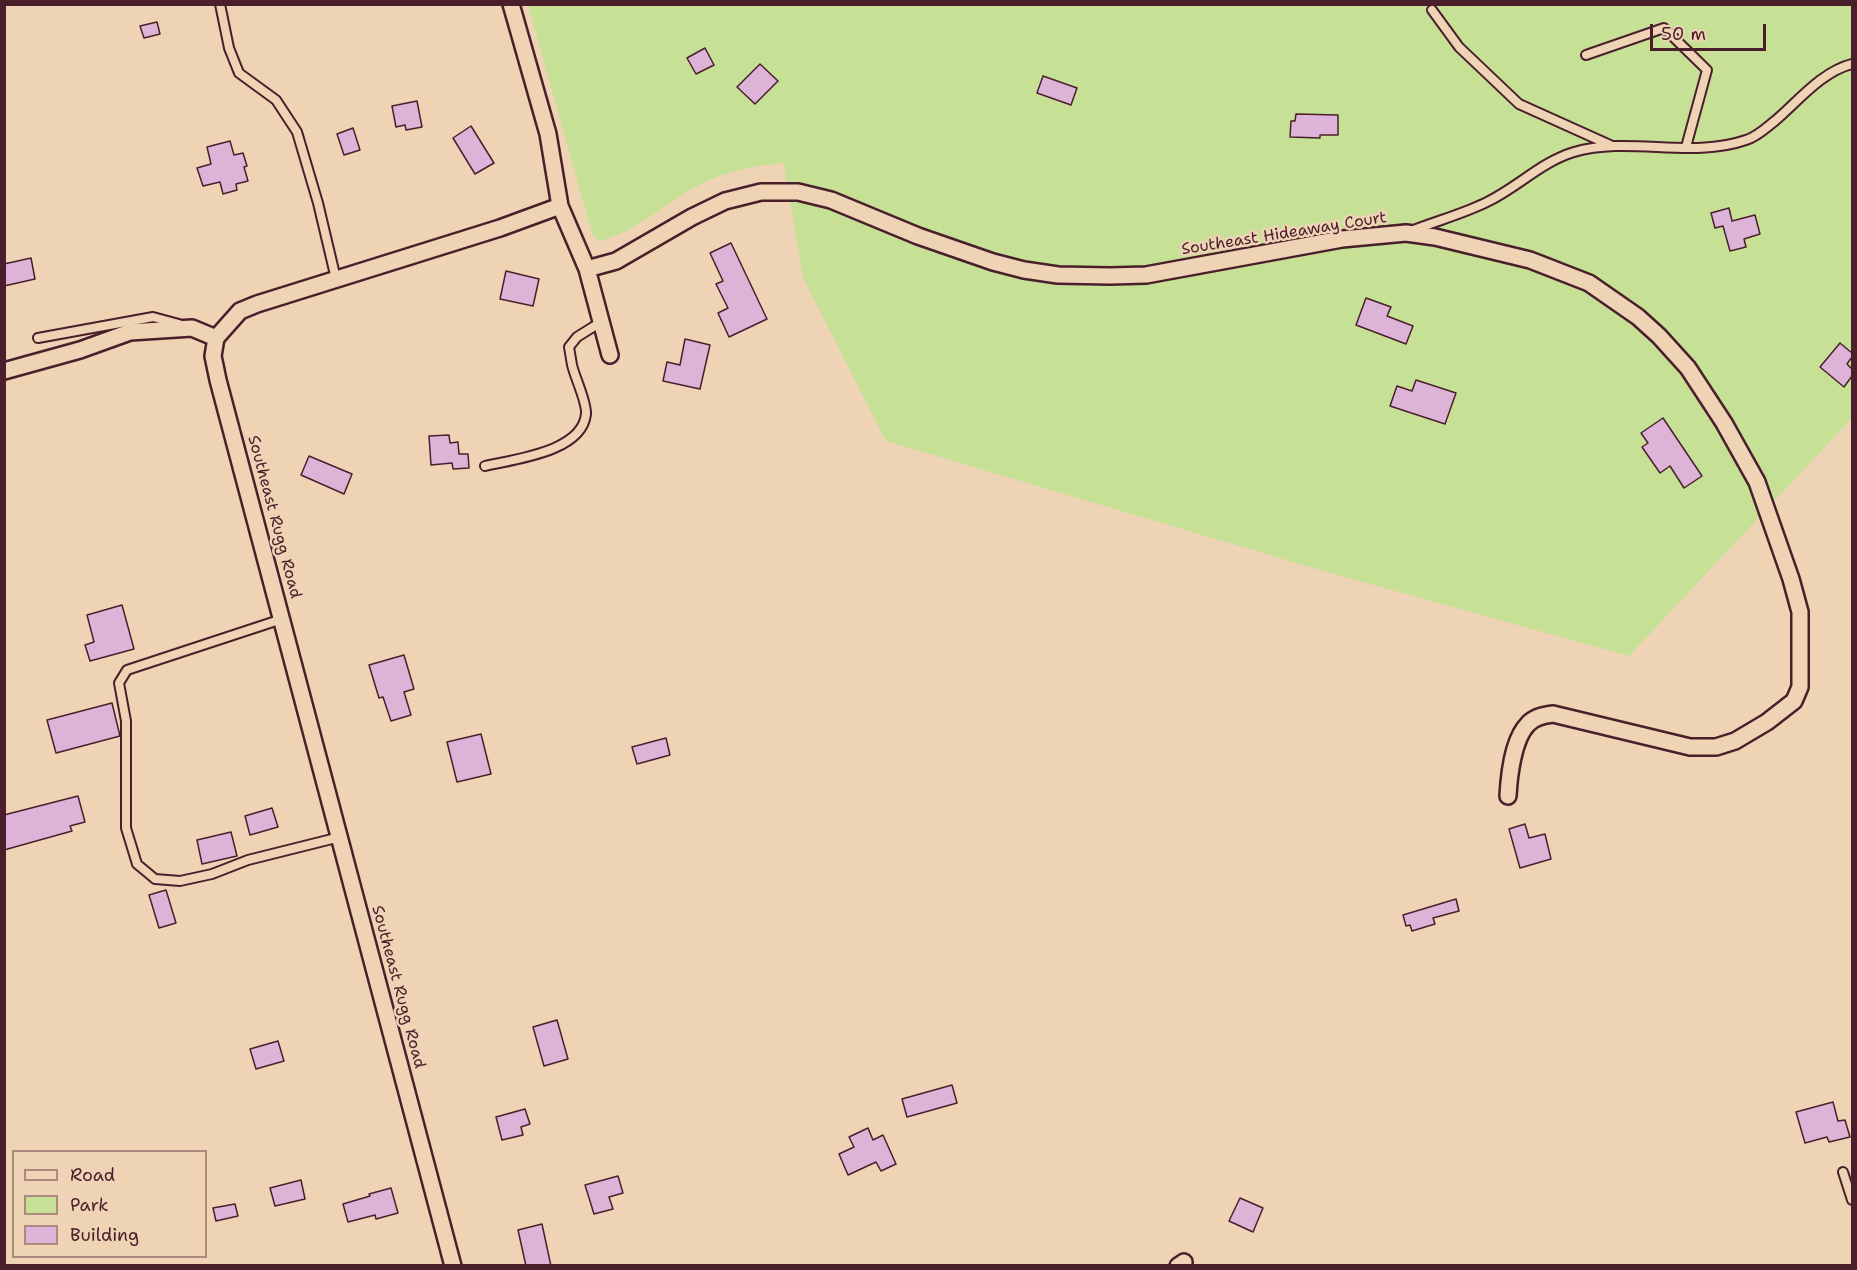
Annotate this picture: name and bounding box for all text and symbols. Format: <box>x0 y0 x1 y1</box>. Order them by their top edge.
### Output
scale bar <box>1653 12 1768 50</box>
text: 50 m <box>1661 22 1706 46</box>
street label: Southeast Hideaway Court <box>1180 208 1388 260</box>
street label: Southeast Rugg Road <box>243 433 305 601</box>
street label: Southeast Rugg Road <box>367 903 429 1071</box>
legend <box>12 1150 207 1258</box>
text: Road <box>70 1163 115 1187</box>
text: Park <box>70 1193 109 1217</box>
text: Building <box>70 1223 139 1247</box>

